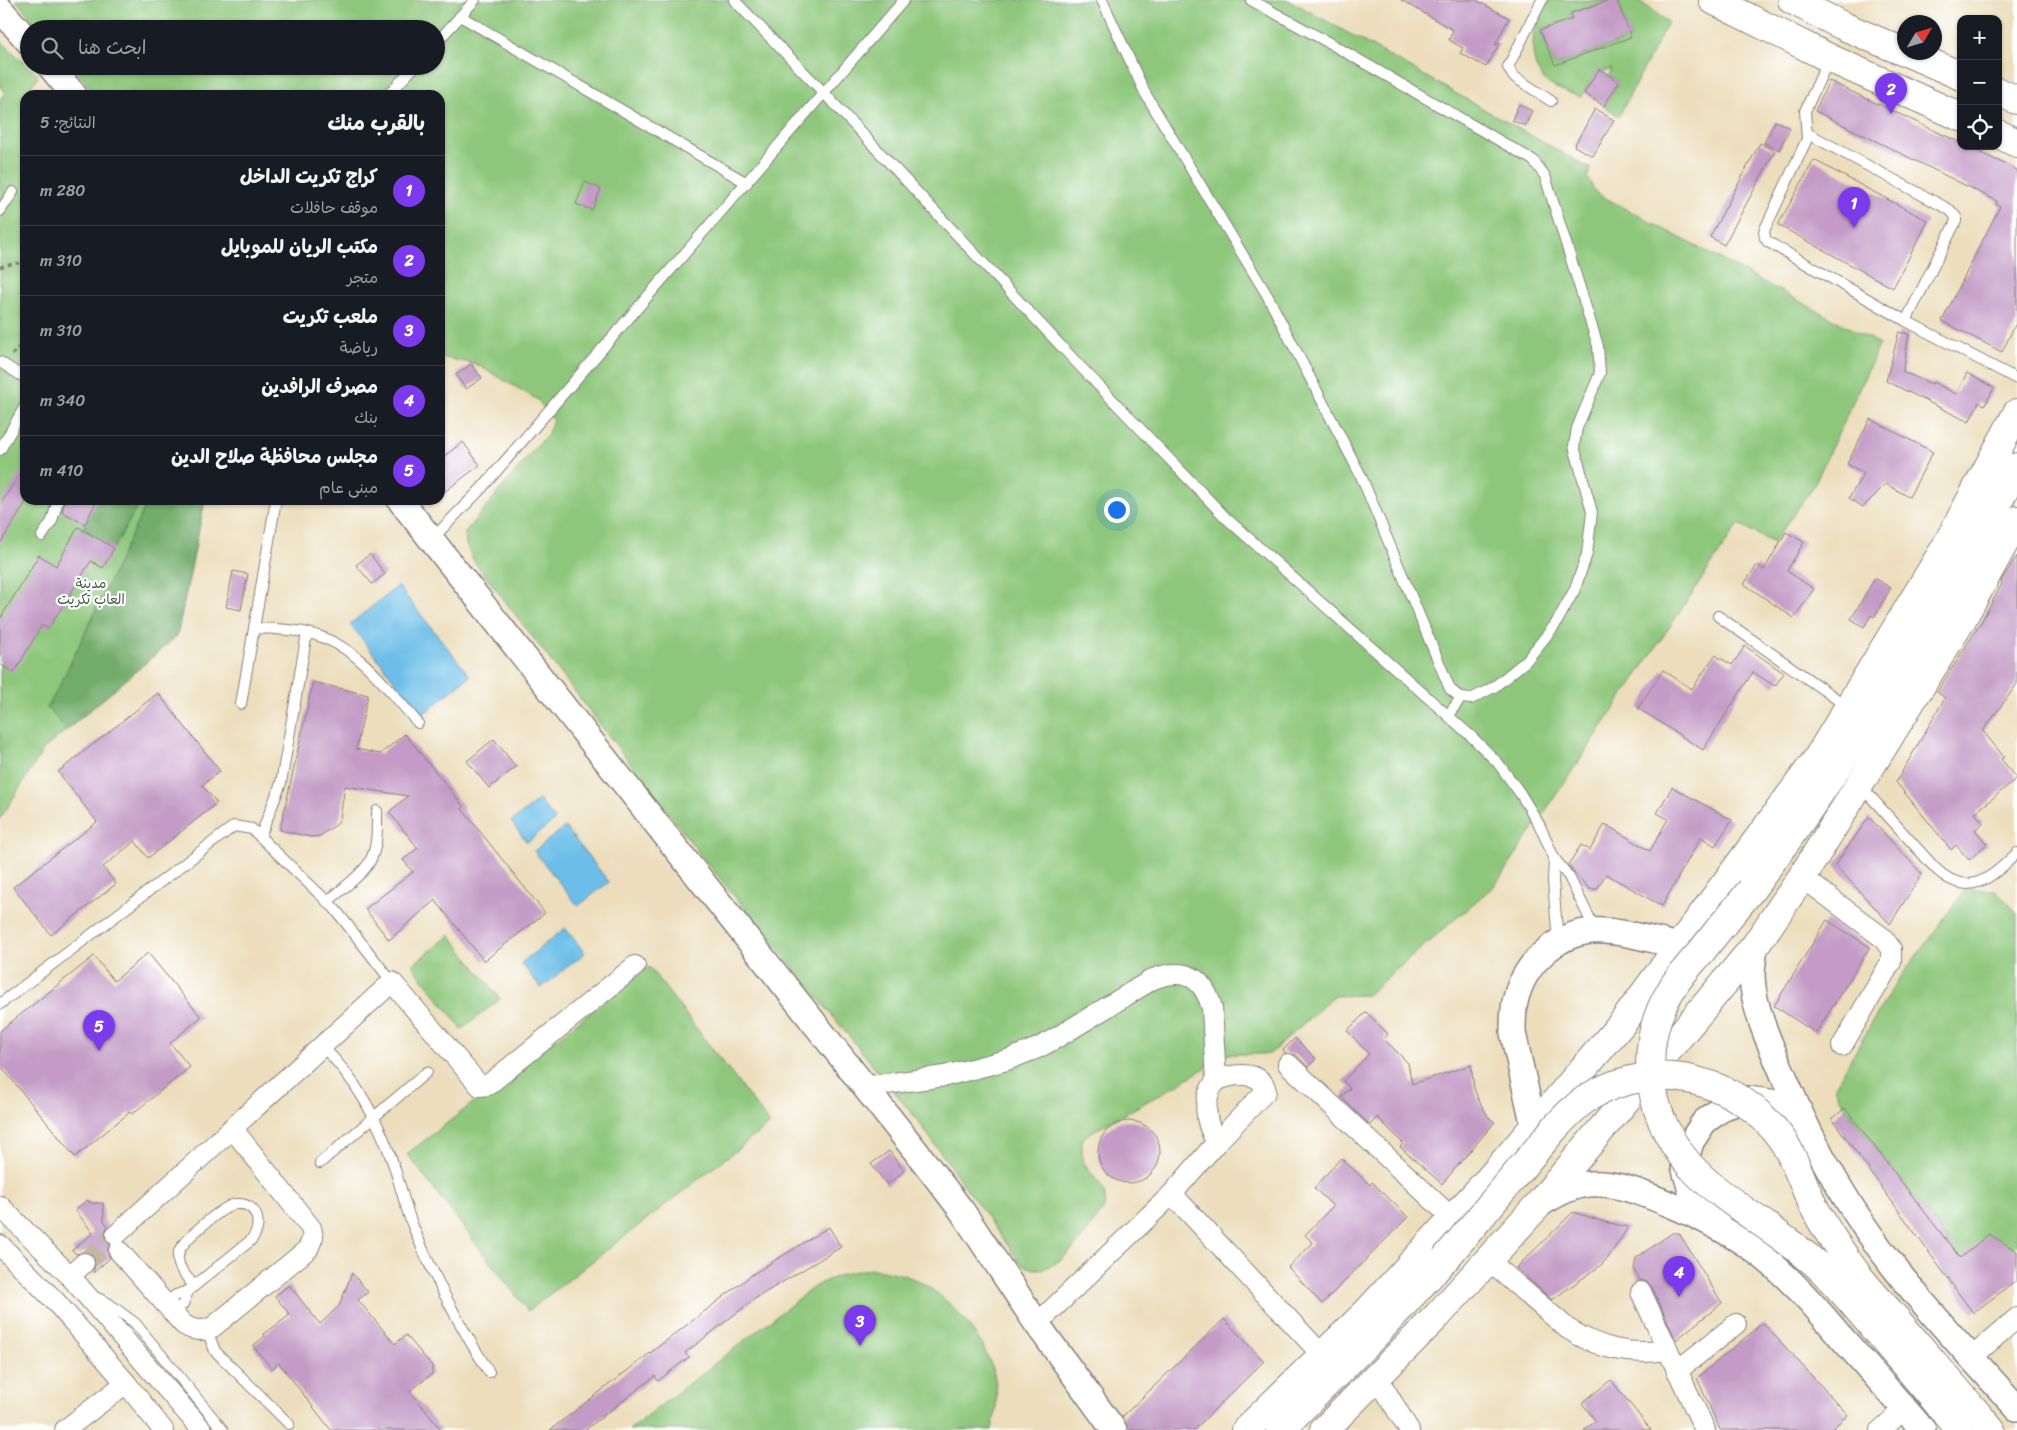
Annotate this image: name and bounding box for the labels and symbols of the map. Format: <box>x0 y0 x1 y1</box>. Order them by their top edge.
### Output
north arrow <box>1897 15 1942 60</box>
pin: 2 <box>1875 73 1907 114</box>
pin: 1 <box>1838 187 1870 228</box>
your location <box>1104 497 1130 523</box>
park label: مدينة العاب تكريت <box>57 571 125 612</box>
pin: 5 <box>83 1010 115 1051</box>
pin: 4 <box>1663 1256 1695 1297</box>
pin: 3 <box>844 1305 876 1346</box>

